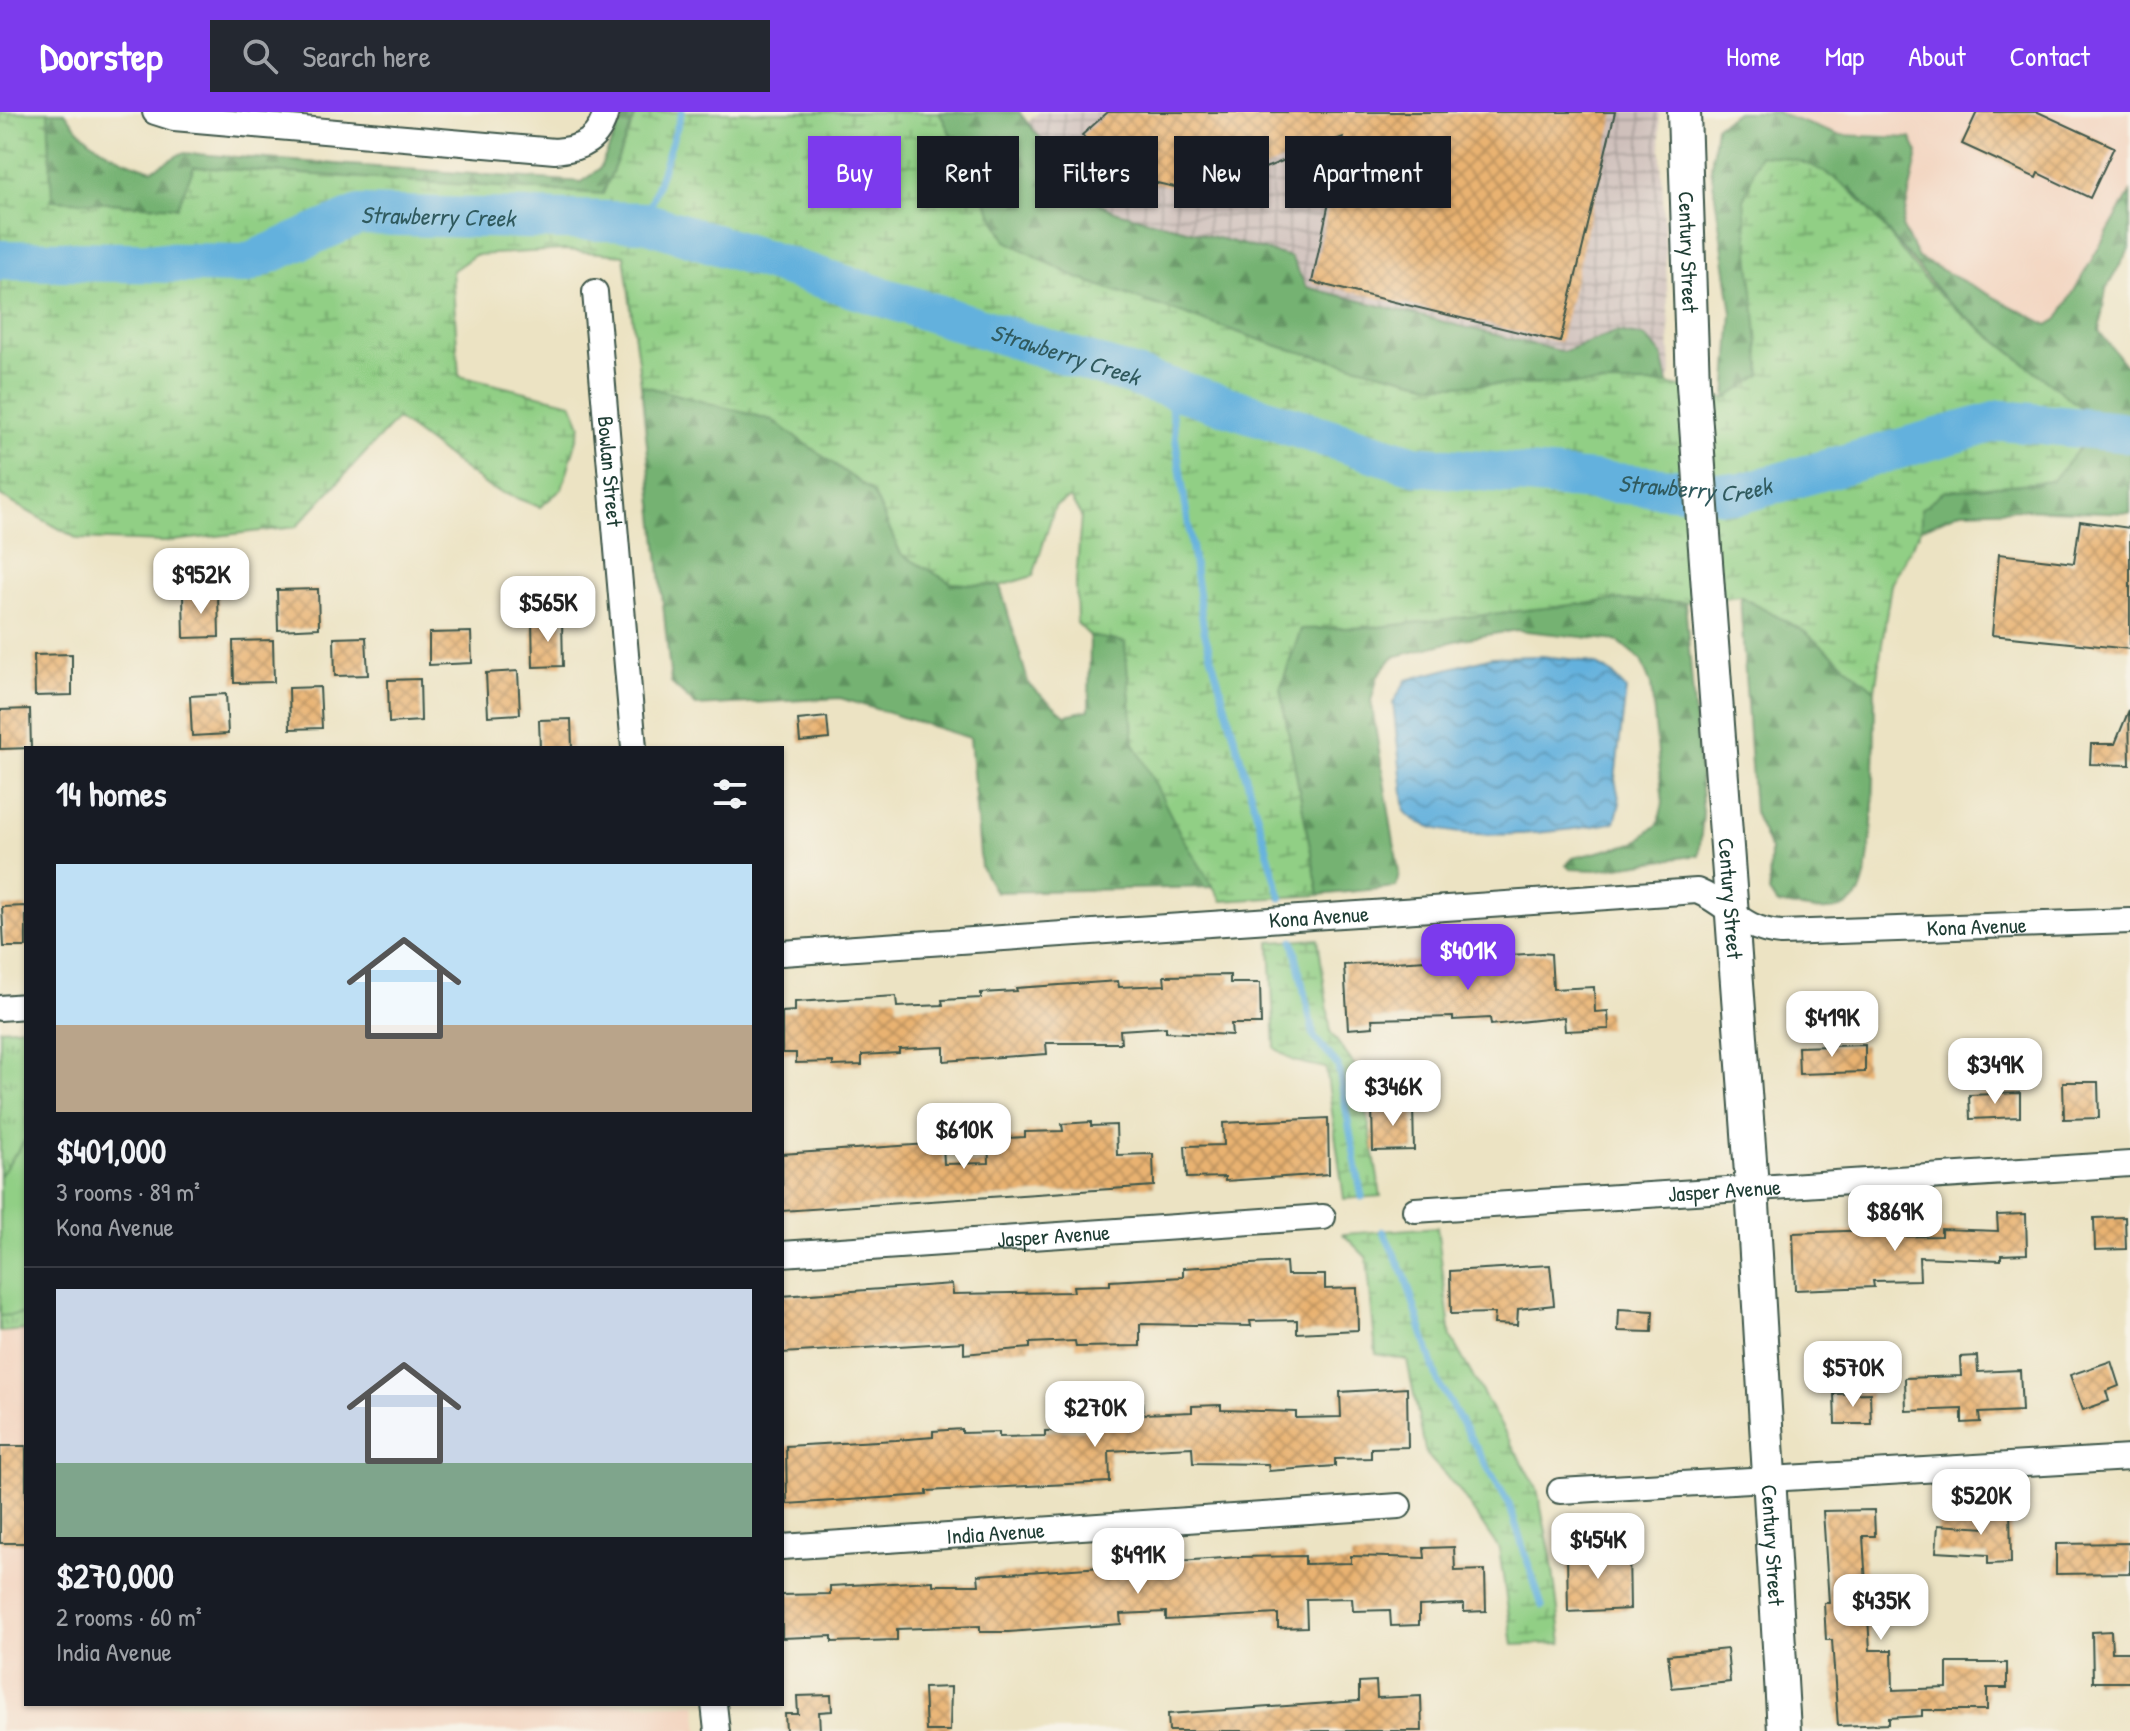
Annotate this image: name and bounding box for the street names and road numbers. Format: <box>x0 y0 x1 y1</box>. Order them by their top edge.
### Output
street label: Century Street <box>1672 191 1706 313</box>
street label: Bowlan Street <box>591 415 630 528</box>
street label: Century Street <box>1711 837 1750 960</box>
street label: Kona Avenue <box>1268 898 1370 935</box>
street label: Kona Avenue <box>1926 910 2027 943</box>
street label: Jasper Avenue <box>1667 1171 1782 1209</box>
street label: Jasper Avenue <box>996 1217 1111 1254</box>
street label: Century Street <box>1755 1484 1792 1607</box>
street label: India Avenue <box>946 1515 1046 1551</box>

